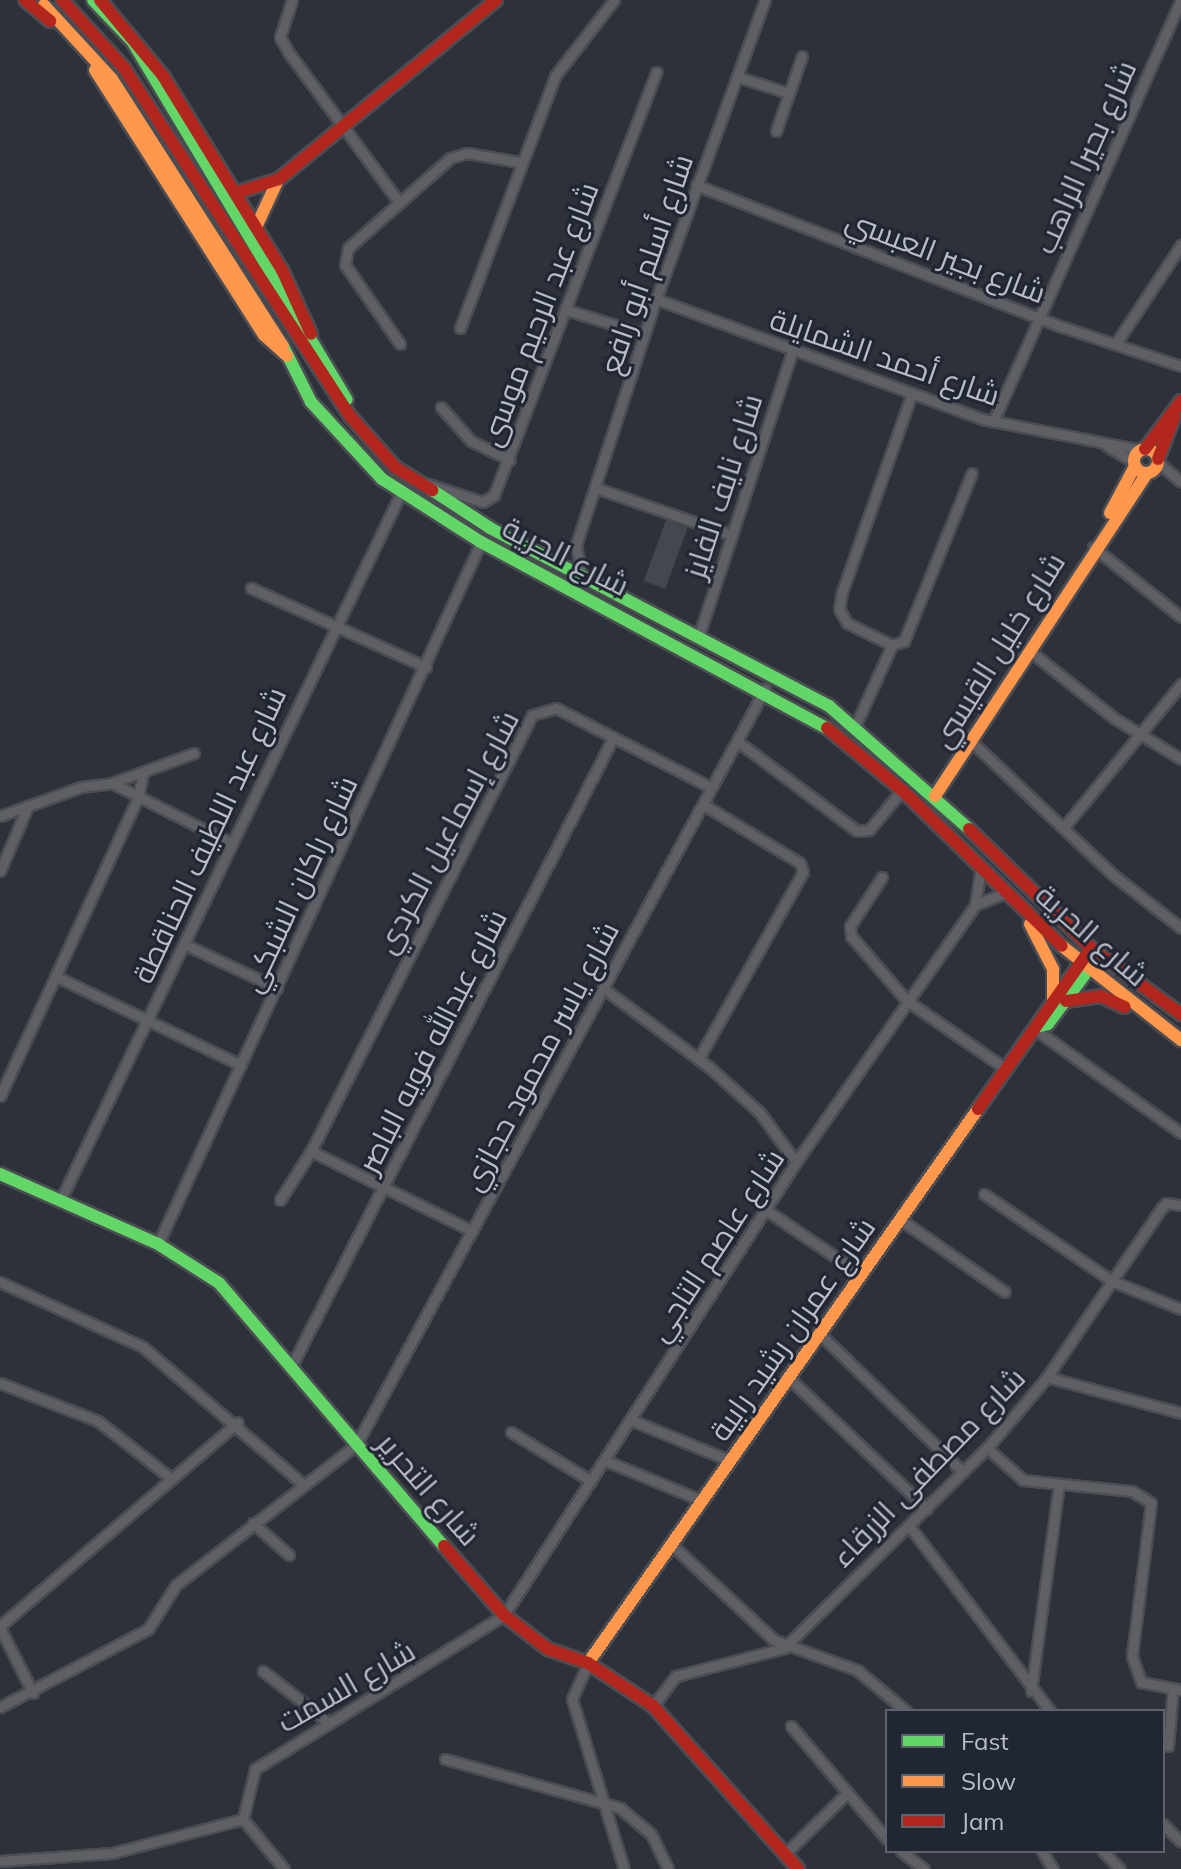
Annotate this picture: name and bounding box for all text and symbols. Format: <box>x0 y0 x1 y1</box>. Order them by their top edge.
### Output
street label: شارع بحيرا الراهب <box>1026 55 1144 259</box>
street label: شارع أسلم أبو رافع <box>592 149 700 379</box>
street label: شارع عبد الرحيم موسى <box>472 177 606 451</box>
street label: شارع بجير العبسي <box>841 201 1051 311</box>
street label: شارع أحمد الشمايلة <box>765 301 1005 413</box>
street label: شارع نايف الفايز <box>676 389 770 583</box>
street label: شارع الحرية <box>497 509 635 603</box>
street label: شارع خليل القيسي <box>924 546 1072 754</box>
street label: شارع عبد اللطيف الحناقطة <box>124 681 294 989</box>
street label: شارع إسماعيل الكردي <box>368 704 526 960</box>
street label: شارع راكان الشبكي <box>233 770 365 998</box>
street label: شارع الحرية <box>1028 876 1156 994</box>
street label: شارع عبدالله فويه الباصر <box>350 903 514 1179</box>
street label: شارع ياسر محمود حجازي <box>454 915 626 1197</box>
street label: شارع عاصم التاجي <box>640 1142 792 1348</box>
street label: شارع عمران رشيد رابية <box>701 1210 883 1448</box>
street label: شارع مصطفى الزرقاء <box>824 1360 1032 1574</box>
street label: شارع التحرير <box>370 1425 488 1553</box>
street label: شارع السمت <box>271 1632 421 1740</box>
legend <box>885 1709 1165 1853</box>
text: Fast <box>961 1726 1009 1756</box>
text: Slow <box>961 1766 1016 1796</box>
text: Jam <box>961 1806 1004 1836</box>

